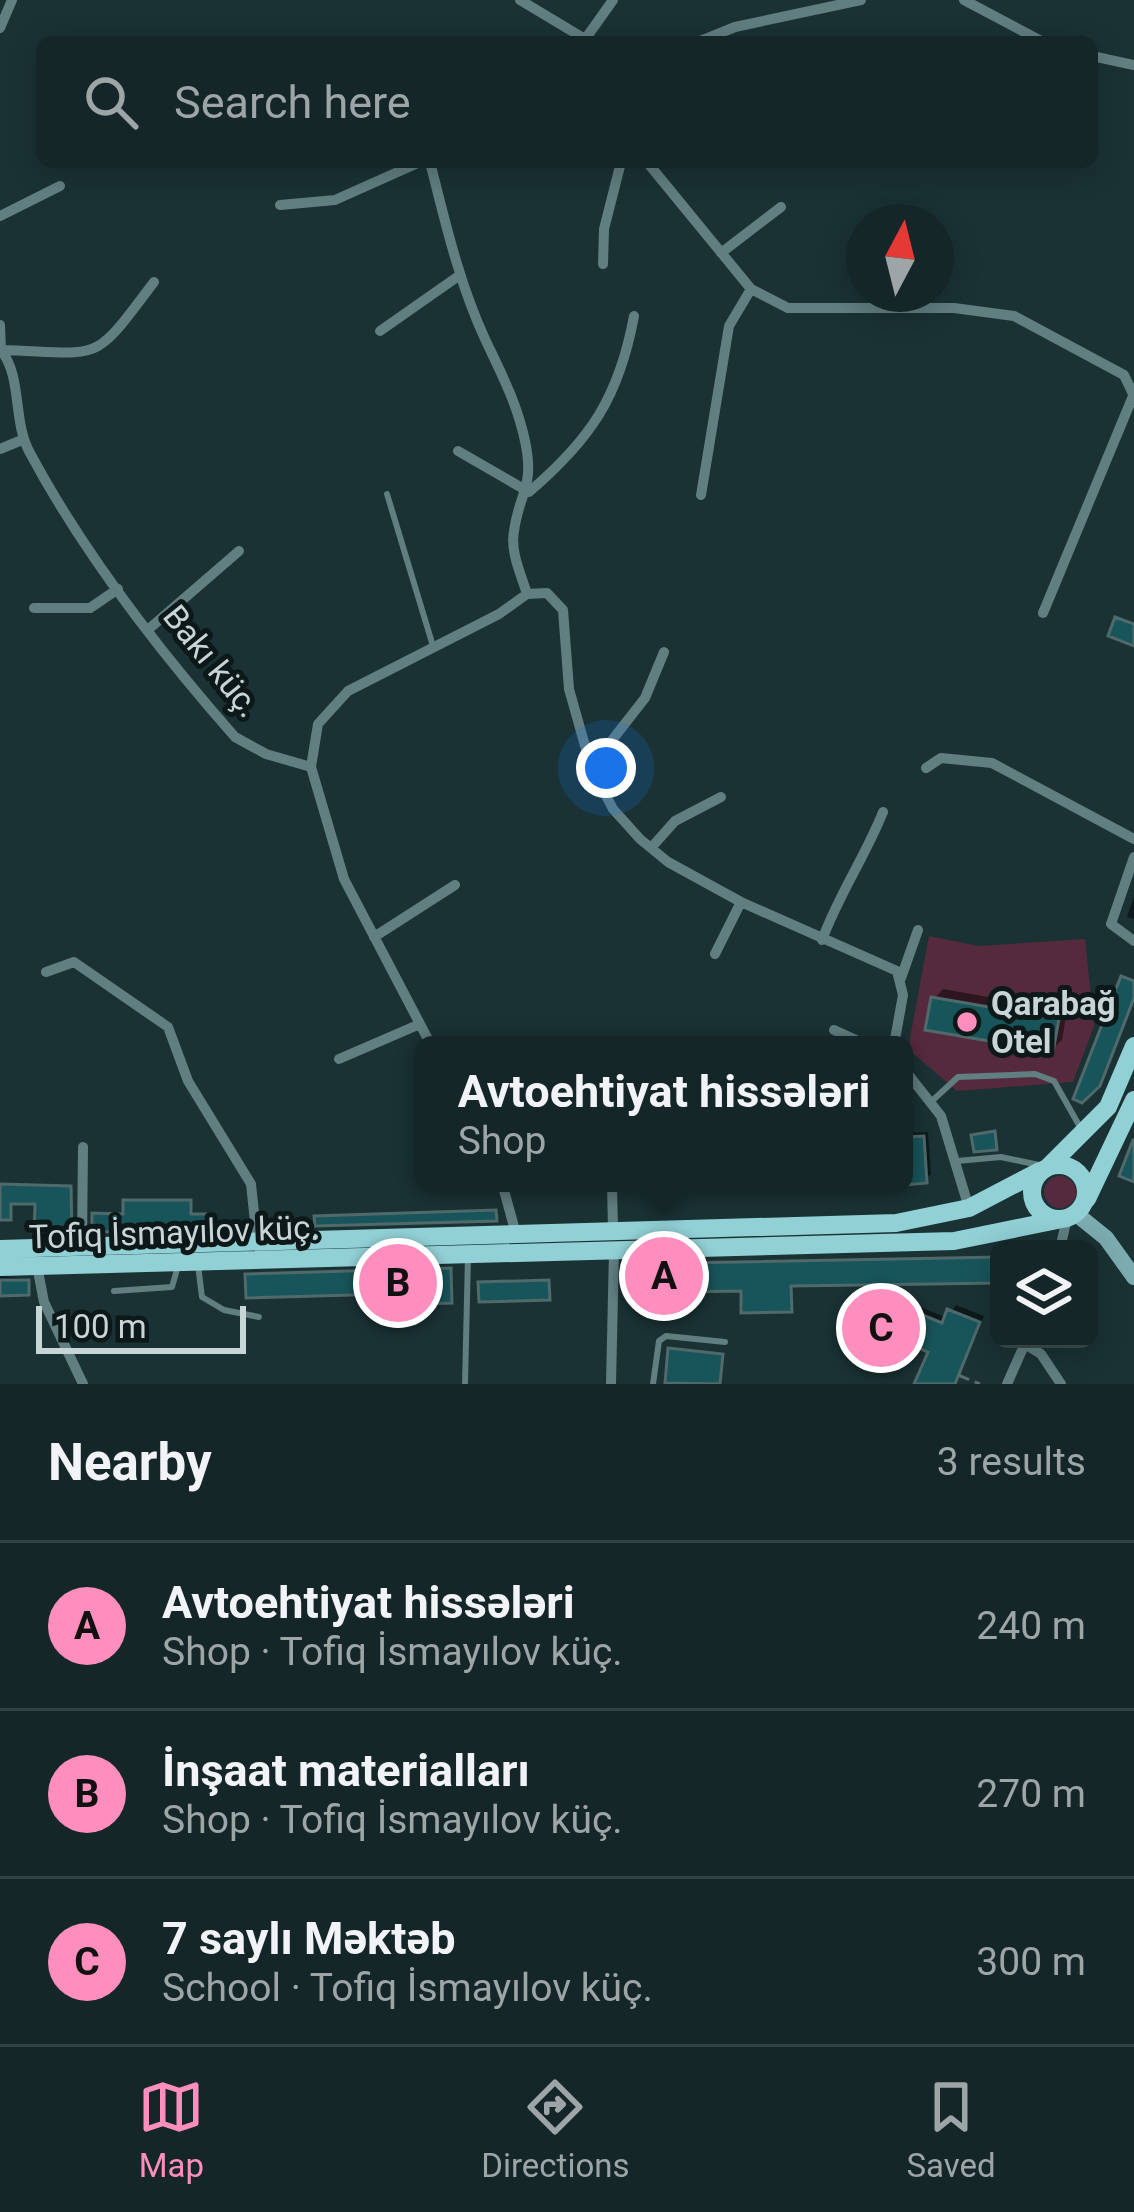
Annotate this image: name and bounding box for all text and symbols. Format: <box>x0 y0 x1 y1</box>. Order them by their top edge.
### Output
search box <box>36 36 1098 168</box>
icon: search <box>78 69 144 135</box>
text: Search here <box>174 76 411 129</box>
north arrow <box>846 204 954 312</box>
street label: Bakı küç. <box>155 597 269 725</box>
your location <box>576 738 636 798</box>
place label: Qarabağ Otel <box>991 984 1116 1061</box>
marker: Qarabağ Otel <box>954 1009 980 1035</box>
popup <box>415 1036 913 1192</box>
text: Avtoehtiyat hissələri <box>458 1065 870 1118</box>
text: Shop <box>458 1118 546 1164</box>
street label: Tofiq İsmayılov küç. <box>28 1207 320 1257</box>
pin: A <box>625 1231 703 1321</box>
pin: B <box>359 1238 437 1328</box>
map controls <box>990 1240 1098 1348</box>
button: layers <box>990 1240 1098 1348</box>
pin: C <box>842 1283 920 1373</box>
scale bar <box>36 1300 246 1353</box>
text: 100 m <box>54 1307 147 1346</box>
text: Nearby <box>48 1433 212 1492</box>
text: 3 results <box>937 1439 1086 1485</box>
text: Avtoehtiyat hissələri <box>162 1576 575 1629</box>
text: A <box>74 1603 100 1649</box>
text: 240 m <box>976 1603 1086 1649</box>
text: Shop · Tofiq İsmayılov küç. <box>162 1629 623 1675</box>
text: İnşaat materialları <box>162 1744 530 1797</box>
text: B <box>75 1771 99 1817</box>
text: 270 m <box>976 1771 1086 1817</box>
text: Shop · Tofiq İsmayılov küç. <box>162 1797 623 1843</box>
text: 7 saylı Məktəb <box>162 1912 455 1965</box>
text: C <box>74 1939 100 1985</box>
text: 300 m <box>976 1939 1086 1985</box>
text: School · Tofiq İsmayılov küç. <box>162 1965 653 2011</box>
tab: Map <box>138 2074 204 2185</box>
tab: Directions <box>481 2074 630 2185</box>
tab: Saved <box>906 2074 996 2185</box>

